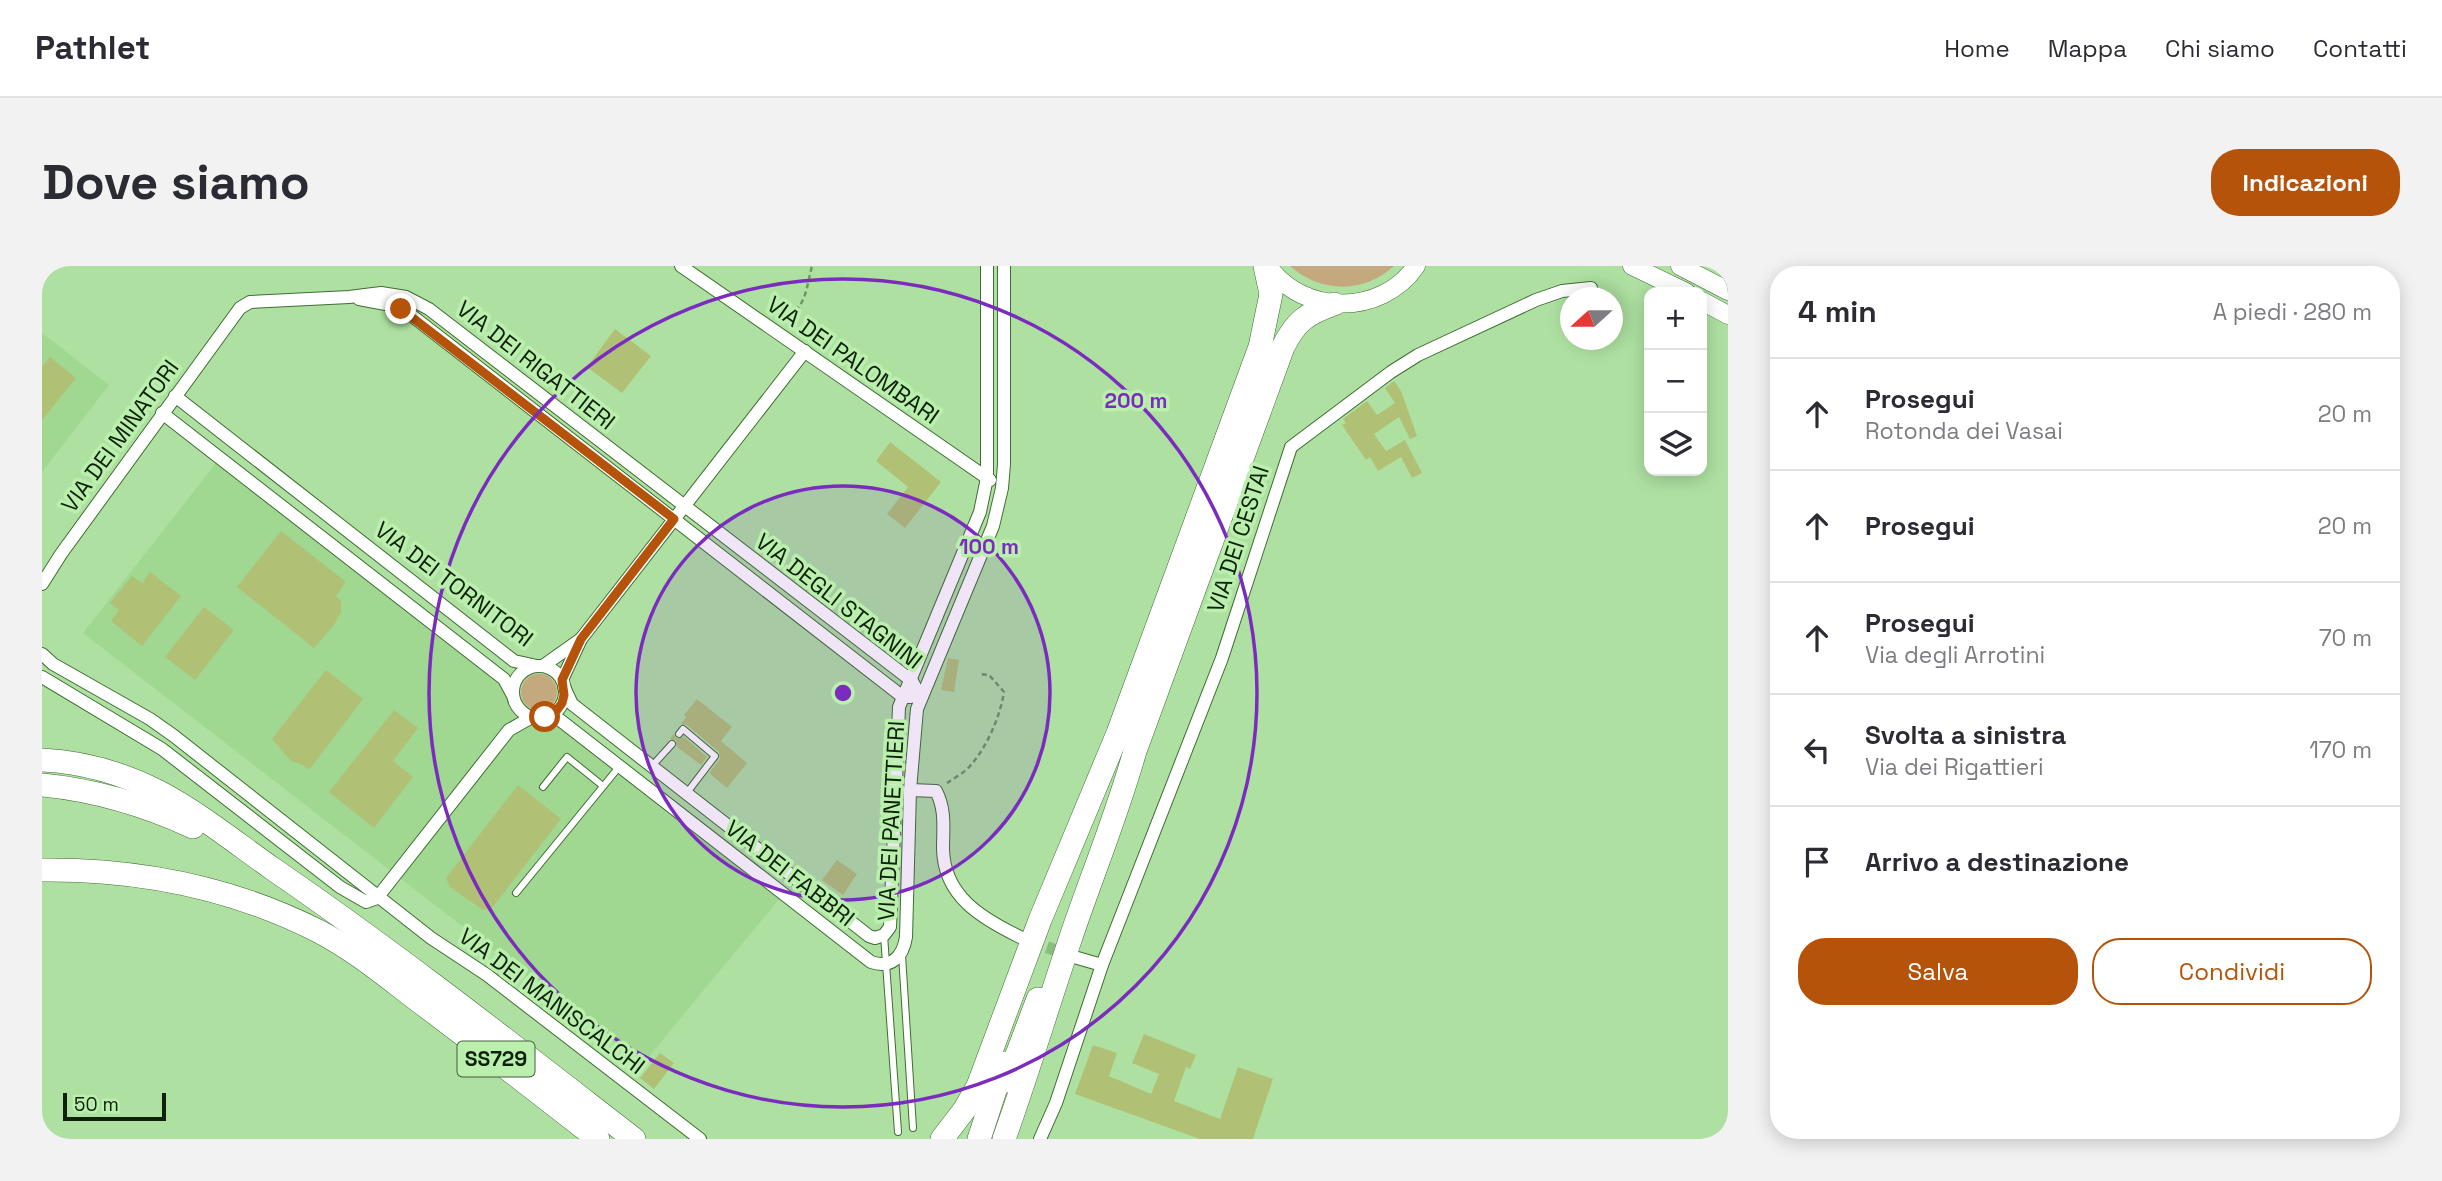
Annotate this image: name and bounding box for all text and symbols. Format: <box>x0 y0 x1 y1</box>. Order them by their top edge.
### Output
text: Pathlet <box>35 27 150 69</box>
text: Home <box>1944 33 2010 64</box>
text: Mappa <box>2048 33 2127 64</box>
text: Chi siamo <box>2165 33 2275 64</box>
text: Contatti <box>2313 33 2407 64</box>
button: Indicazioni <box>2211 149 2400 216</box>
text: Dove siamo <box>42 151 310 213</box>
north arrow <box>1560 287 1623 350</box>
map controls <box>1644 287 1707 476</box>
button: + <box>1644 287 1707 350</box>
street label: VIA DEI PALOMBARI <box>761 289 945 431</box>
text: 4 min <box>1798 292 1877 331</box>
route end <box>385 293 416 324</box>
street label: VIA DEI RIGATTIERI <box>451 294 621 436</box>
text: A piedi · 280 m <box>2213 297 2372 327</box>
button: − <box>1644 350 1707 413</box>
street label: VIA DEI MINATORI <box>55 354 185 518</box>
text: Prosegui <box>1865 382 1975 416</box>
text: 200 m <box>1105 387 1167 414</box>
icon: ahead <box>1798 395 1836 433</box>
text: 20 m <box>2318 399 2372 429</box>
button: layers <box>1644 413 1707 476</box>
text: Rotonda dei Vasai <box>1865 416 2063 446</box>
street label: VIA DEI CESTAI <box>1200 462 1276 616</box>
icon: ahead <box>1798 507 1836 545</box>
text: Prosegui <box>1865 509 1975 543</box>
text: 20 m <box>2318 511 2372 541</box>
street label: VIA DEI TORNITORI <box>369 515 539 653</box>
street label: VIA DEGLI STAGNINI <box>749 526 929 676</box>
text: 100 m <box>959 533 1019 560</box>
text: Prosegui <box>1865 606 1975 640</box>
icon: ahead <box>1798 619 1836 657</box>
text: 70 m <box>2319 623 2372 653</box>
text: Via degli Arrotini <box>1865 640 2045 670</box>
centre of rings <box>831 681 855 705</box>
route start <box>529 701 560 732</box>
text: Svolta a sinistra <box>1865 718 2066 752</box>
street label: VIA DEI PANETTIERI <box>871 720 911 922</box>
icon: left <box>1798 731 1836 769</box>
text: 170 m <box>2309 735 2372 765</box>
text: Via dei Rigattieri <box>1865 752 2044 782</box>
street label: VIA DEI FABBRI <box>719 813 861 933</box>
icon: arrive <box>1798 843 1836 881</box>
text: Arrivo a destinazione <box>1865 845 2129 879</box>
street label: VIA DEI MANISCALCHI <box>453 921 651 1081</box>
button: Salva <box>1798 938 2078 1005</box>
button: Condividi <box>2092 938 2372 1005</box>
road number: SS729 <box>458 1042 534 1076</box>
scale bar <box>63 1090 166 1122</box>
text: 50 m <box>74 1092 119 1117</box>

